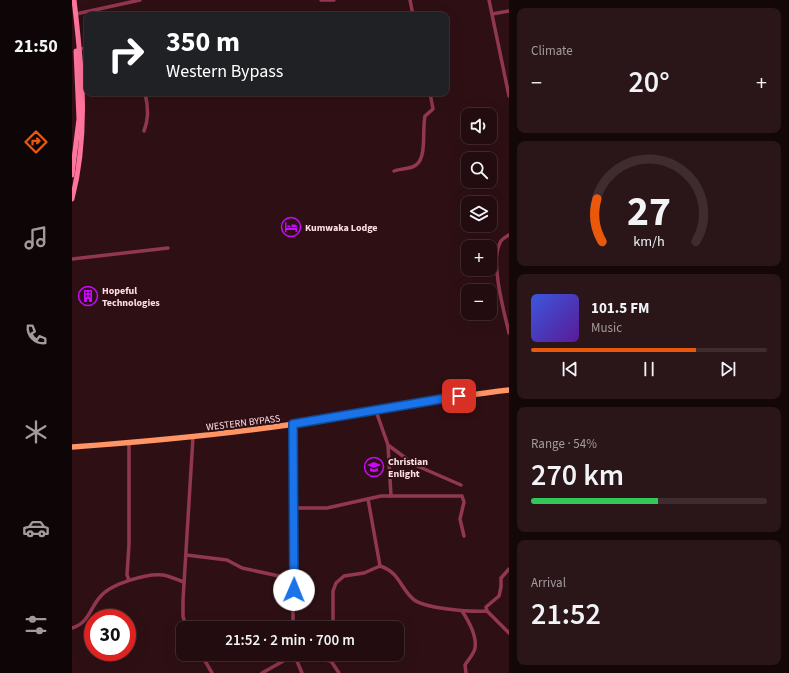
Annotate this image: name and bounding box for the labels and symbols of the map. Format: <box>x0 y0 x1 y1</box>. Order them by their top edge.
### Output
hotel icon: Kumwaka Lodge <box>280 216 302 238</box>
place label: Kumwaka Lodge <box>305 221 378 235</box>
place label: Hopeful Technologies <box>102 284 160 310</box>
building icon: Hopeful Technologies <box>77 285 99 307</box>
pin <box>442 379 476 413</box>
street label: WESTERN BYPASS <box>205 411 281 434</box>
place label: Christian Enlight <box>388 455 428 481</box>
school or university icon: Christian Enlight <box>363 456 385 478</box>
position arrow <box>273 569 315 611</box>
speed limit sign: 30 <box>84 609 136 661</box>

